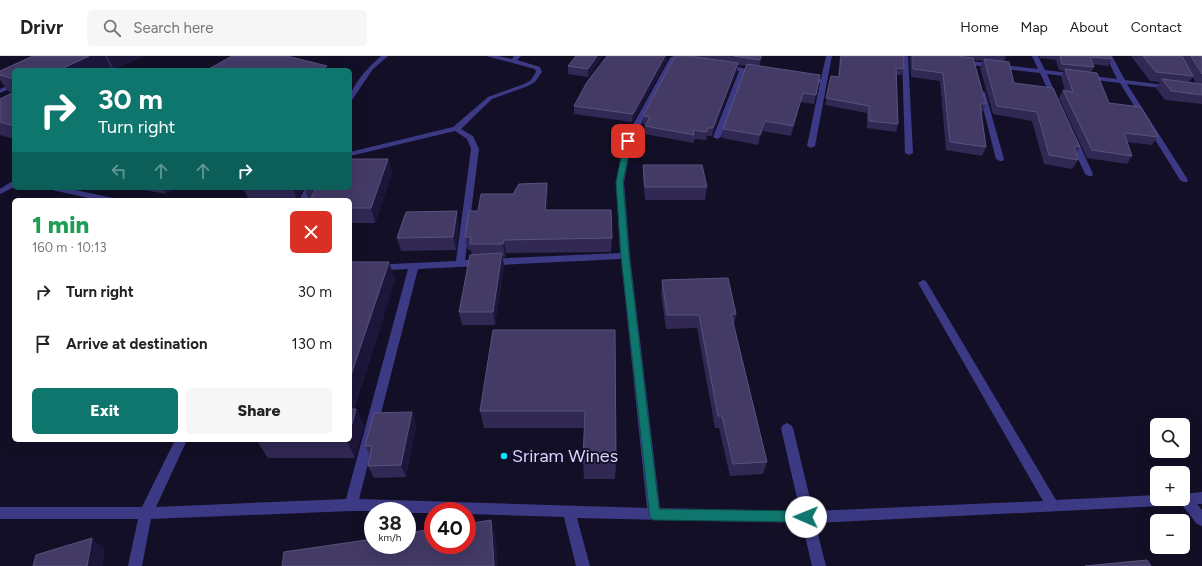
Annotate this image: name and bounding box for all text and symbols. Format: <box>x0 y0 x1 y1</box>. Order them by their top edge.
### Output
search box <box>87 10 367 46</box>
text: Drivr <box>20 16 63 39</box>
icon: search <box>101 17 123 39</box>
text: Search here <box>133 19 213 37</box>
text: Home <box>960 19 999 36</box>
text: Map <box>1021 19 1048 36</box>
text: About <box>1070 19 1109 36</box>
text: Contact <box>1131 19 1182 36</box>
text: 30 m <box>98 82 163 116</box>
icon: right <box>32 84 84 136</box>
text: Turn right <box>98 116 175 138</box>
pin <box>611 124 645 158</box>
icon: arrive <box>617 130 639 152</box>
icon: left <box>108 160 130 182</box>
icon: ahead <box>150 160 172 182</box>
icon: ahead <box>192 160 214 182</box>
icon: right <box>234 160 256 182</box>
text: 1 min <box>32 210 89 239</box>
button: close <box>290 211 332 253</box>
text: 160 m · 10:13 <box>32 240 107 255</box>
icon: right <box>32 281 54 303</box>
text: Turn right <box>66 283 134 301</box>
text: 30 m <box>298 283 332 301</box>
icon: arrive <box>32 333 54 355</box>
text: Arrive at destination <box>66 335 207 353</box>
text: 130 m <box>292 335 332 353</box>
button: Exit <box>32 388 178 434</box>
button: Share <box>186 388 332 434</box>
map controls <box>1150 418 1190 554</box>
button: search <box>1150 418 1190 458</box>
place label: Sriram Wines <box>512 445 618 467</box>
marker: Sriram Wines <box>499 451 509 461</box>
button: + <box>1150 466 1190 506</box>
position arrow <box>785 496 827 538</box>
speed limit sign: 40 <box>424 502 476 554</box>
text: 38 <box>378 511 402 535</box>
button: − <box>1150 514 1190 554</box>
text: km/h <box>379 531 401 544</box>

